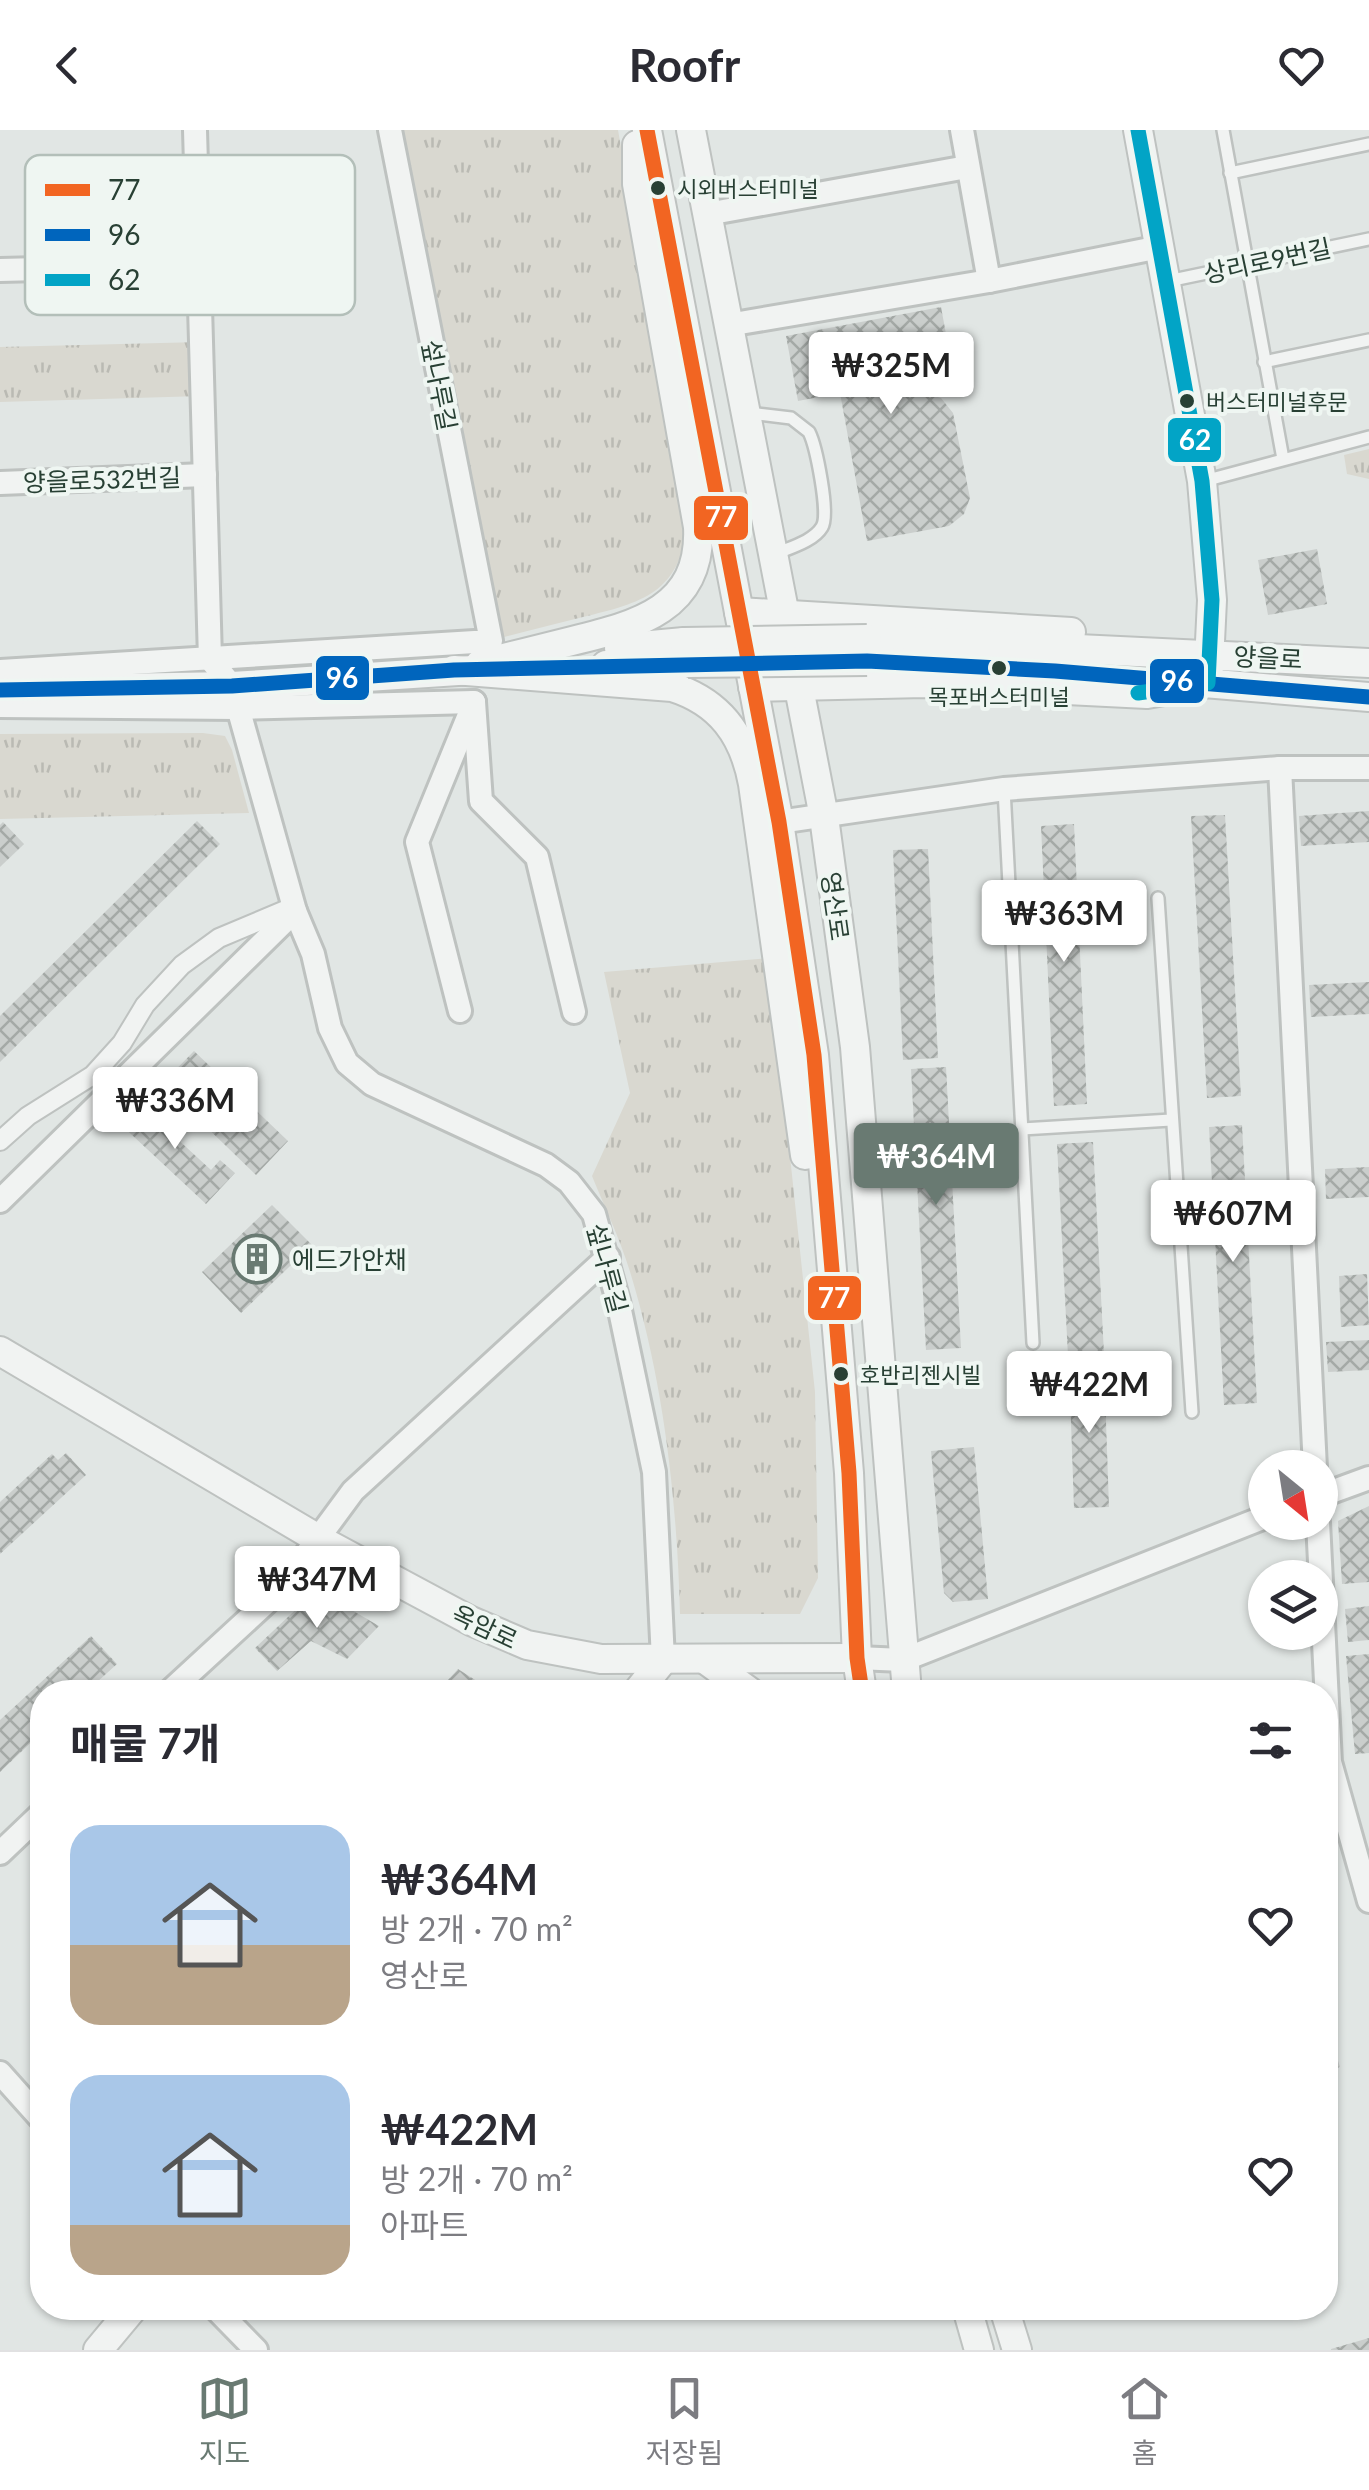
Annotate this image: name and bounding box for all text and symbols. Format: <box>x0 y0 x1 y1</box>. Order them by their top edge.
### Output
icon: back <box>40 38 95 93</box>
text: Roofr <box>629 38 740 92</box>
icon: heart <box>1274 38 1329 93</box>
legend <box>25 155 355 315</box>
text: 77 <box>108 172 140 206</box>
place label: 시외버스터미널 <box>677 175 819 202</box>
marker: 시외버스터미널 <box>648 178 668 198</box>
text: 96 <box>108 217 140 251</box>
street label: 상리로9번길 <box>1201 232 1333 288</box>
text: 62 <box>108 262 140 296</box>
pin: ₩325M <box>821 332 961 417</box>
street label: 섶나루길 <box>416 337 464 433</box>
text: ₩325M <box>831 345 951 384</box>
place label: 버스터미널후문 <box>1206 388 1348 415</box>
marker: 버스터미널후문 <box>1177 391 1197 411</box>
line badge: 62 <box>1166 416 1223 464</box>
text: 62 <box>1179 422 1211 456</box>
street label: 양을로532번길 <box>22 461 182 497</box>
line badge: 77 <box>692 494 750 542</box>
text: 77 <box>705 499 737 533</box>
street label: 양을로 <box>1233 640 1303 674</box>
line badge: 96 <box>314 654 371 702</box>
line badge: 96 <box>1148 657 1206 705</box>
marker: 목포버스터미널 <box>989 658 1009 678</box>
text: 96 <box>326 660 358 694</box>
text: 96 <box>1161 663 1193 697</box>
place label: 목포버스터미널 <box>928 683 1070 710</box>
street label: 영산로 <box>816 870 856 942</box>
pin: ₩363M <box>994 880 1134 965</box>
text: ₩363M <box>1004 893 1124 932</box>
pin: ₩336M <box>105 1067 245 1152</box>
text: ₩336M <box>115 1080 235 1119</box>
pin: ₩364M <box>866 1123 1006 1208</box>
text: ₩364M <box>876 1136 996 1175</box>
pin: ₩607M <box>1163 1180 1303 1265</box>
text: ₩607M <box>1173 1193 1293 1232</box>
street label: 섶나루길 <box>582 1220 634 1316</box>
building icon: 에드가안채 <box>231 1233 283 1285</box>
place label: 에드가안채 <box>292 1244 407 1274</box>
line badge: 77 <box>806 1274 863 1322</box>
text: 77 <box>818 1280 850 1314</box>
pin: ₩422M <box>1019 1351 1159 1436</box>
place label: 호반리젠시빌 <box>860 1361 981 1388</box>
marker: 호반리젠시빌 <box>831 1364 851 1384</box>
text: ₩422M <box>1029 1364 1149 1403</box>
north arrow <box>1248 1450 1338 1540</box>
map controls <box>1248 1450 1338 1650</box>
pin: ₩347M <box>247 1546 387 1631</box>
text: ₩347M <box>257 1559 377 1598</box>
button: layers <box>1248 1560 1338 1650</box>
street label: 옥암로 <box>447 1598 523 1654</box>
icon: filters <box>1243 1713 1298 1768</box>
text: 매물 7개 <box>70 1718 221 1768</box>
text: ₩364M <box>380 1854 538 1904</box>
icon: home <box>150 1865 270 1985</box>
icon: heart <box>1243 1898 1298 1953</box>
text: 방 2개 · 70 m² <box>380 1909 573 1948</box>
text: 영산로 <box>380 1955 468 1994</box>
text: ₩422M <box>380 2104 538 2154</box>
icon: home <box>150 2115 270 2235</box>
icon: heart <box>1243 2148 1298 2203</box>
text: 방 2개 · 70 m² <box>380 2159 573 2198</box>
text: 아파트 <box>380 2205 468 2244</box>
tab: 지도 <box>197 2371 252 2471</box>
tab: 저장됨 <box>646 2371 723 2471</box>
tab: 홈 <box>1117 2371 1172 2471</box>

